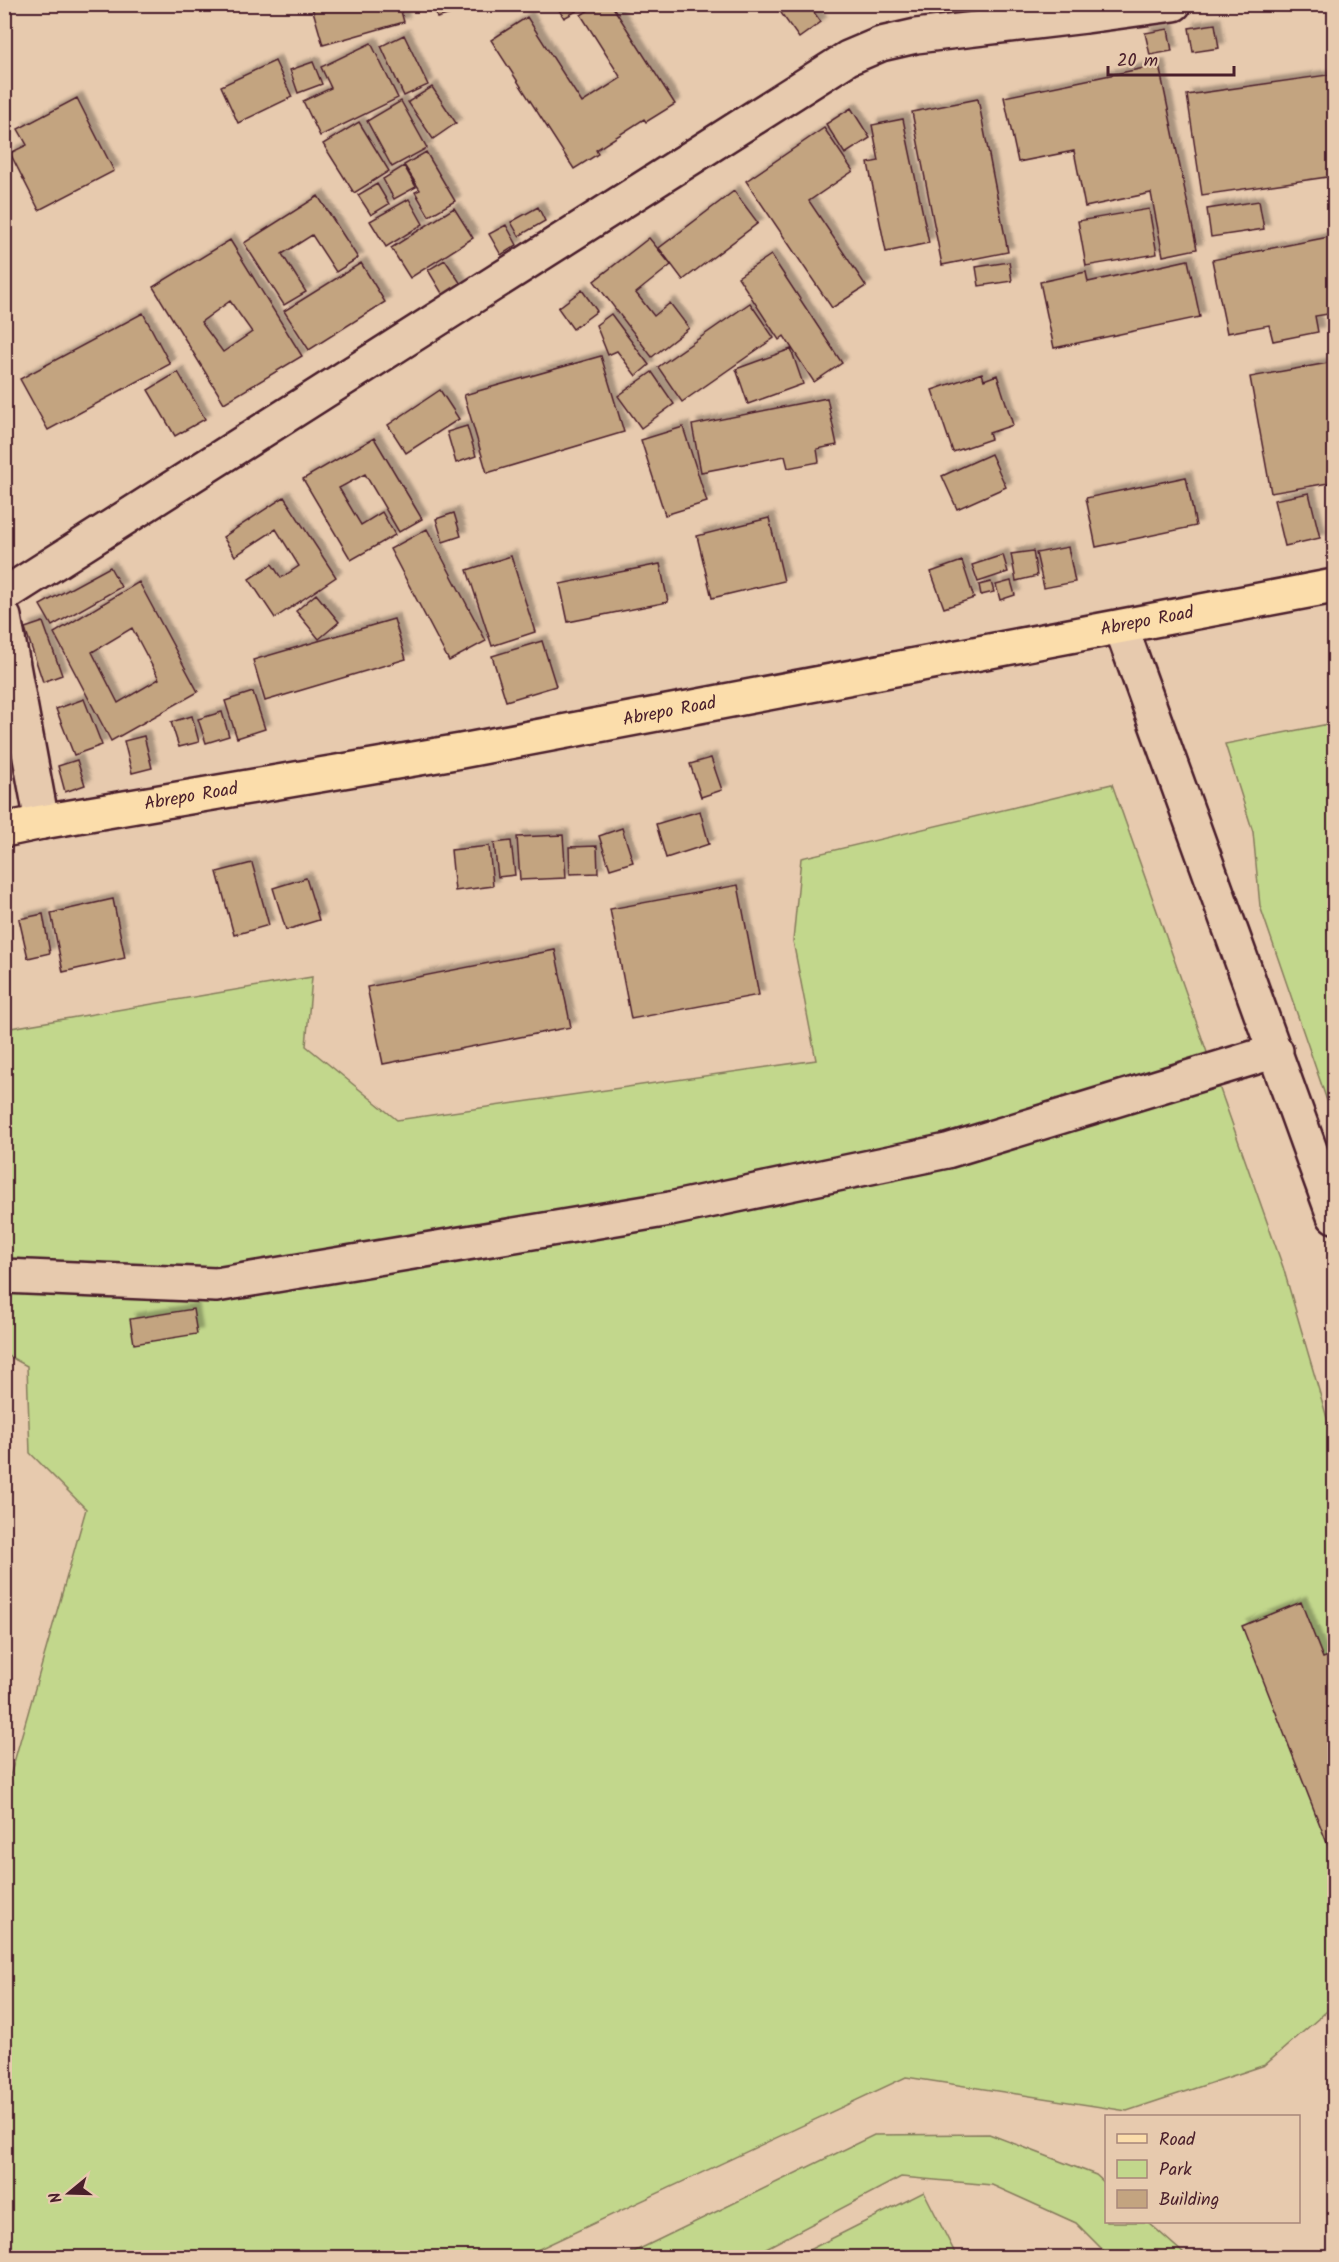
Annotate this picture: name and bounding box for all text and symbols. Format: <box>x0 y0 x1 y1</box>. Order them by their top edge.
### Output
scale bar <box>1108 39 1234 77</box>
text: 20 m <box>1117 47 1158 76</box>
street label: Abrepo Road <box>1098 598 1197 644</box>
street label: Abrepo Road <box>620 688 720 735</box>
street label: Abrepo Road <box>142 774 241 819</box>
legend <box>1105 2115 1300 2223</box>
text: Road <box>1159 2126 1196 2155</box>
text: Park <box>1159 2156 1192 2185</box>
north arrow <box>39 2163 99 2223</box>
text: Building <box>1159 2186 1219 2215</box>
text: N <box>43 2189 70 2206</box>

